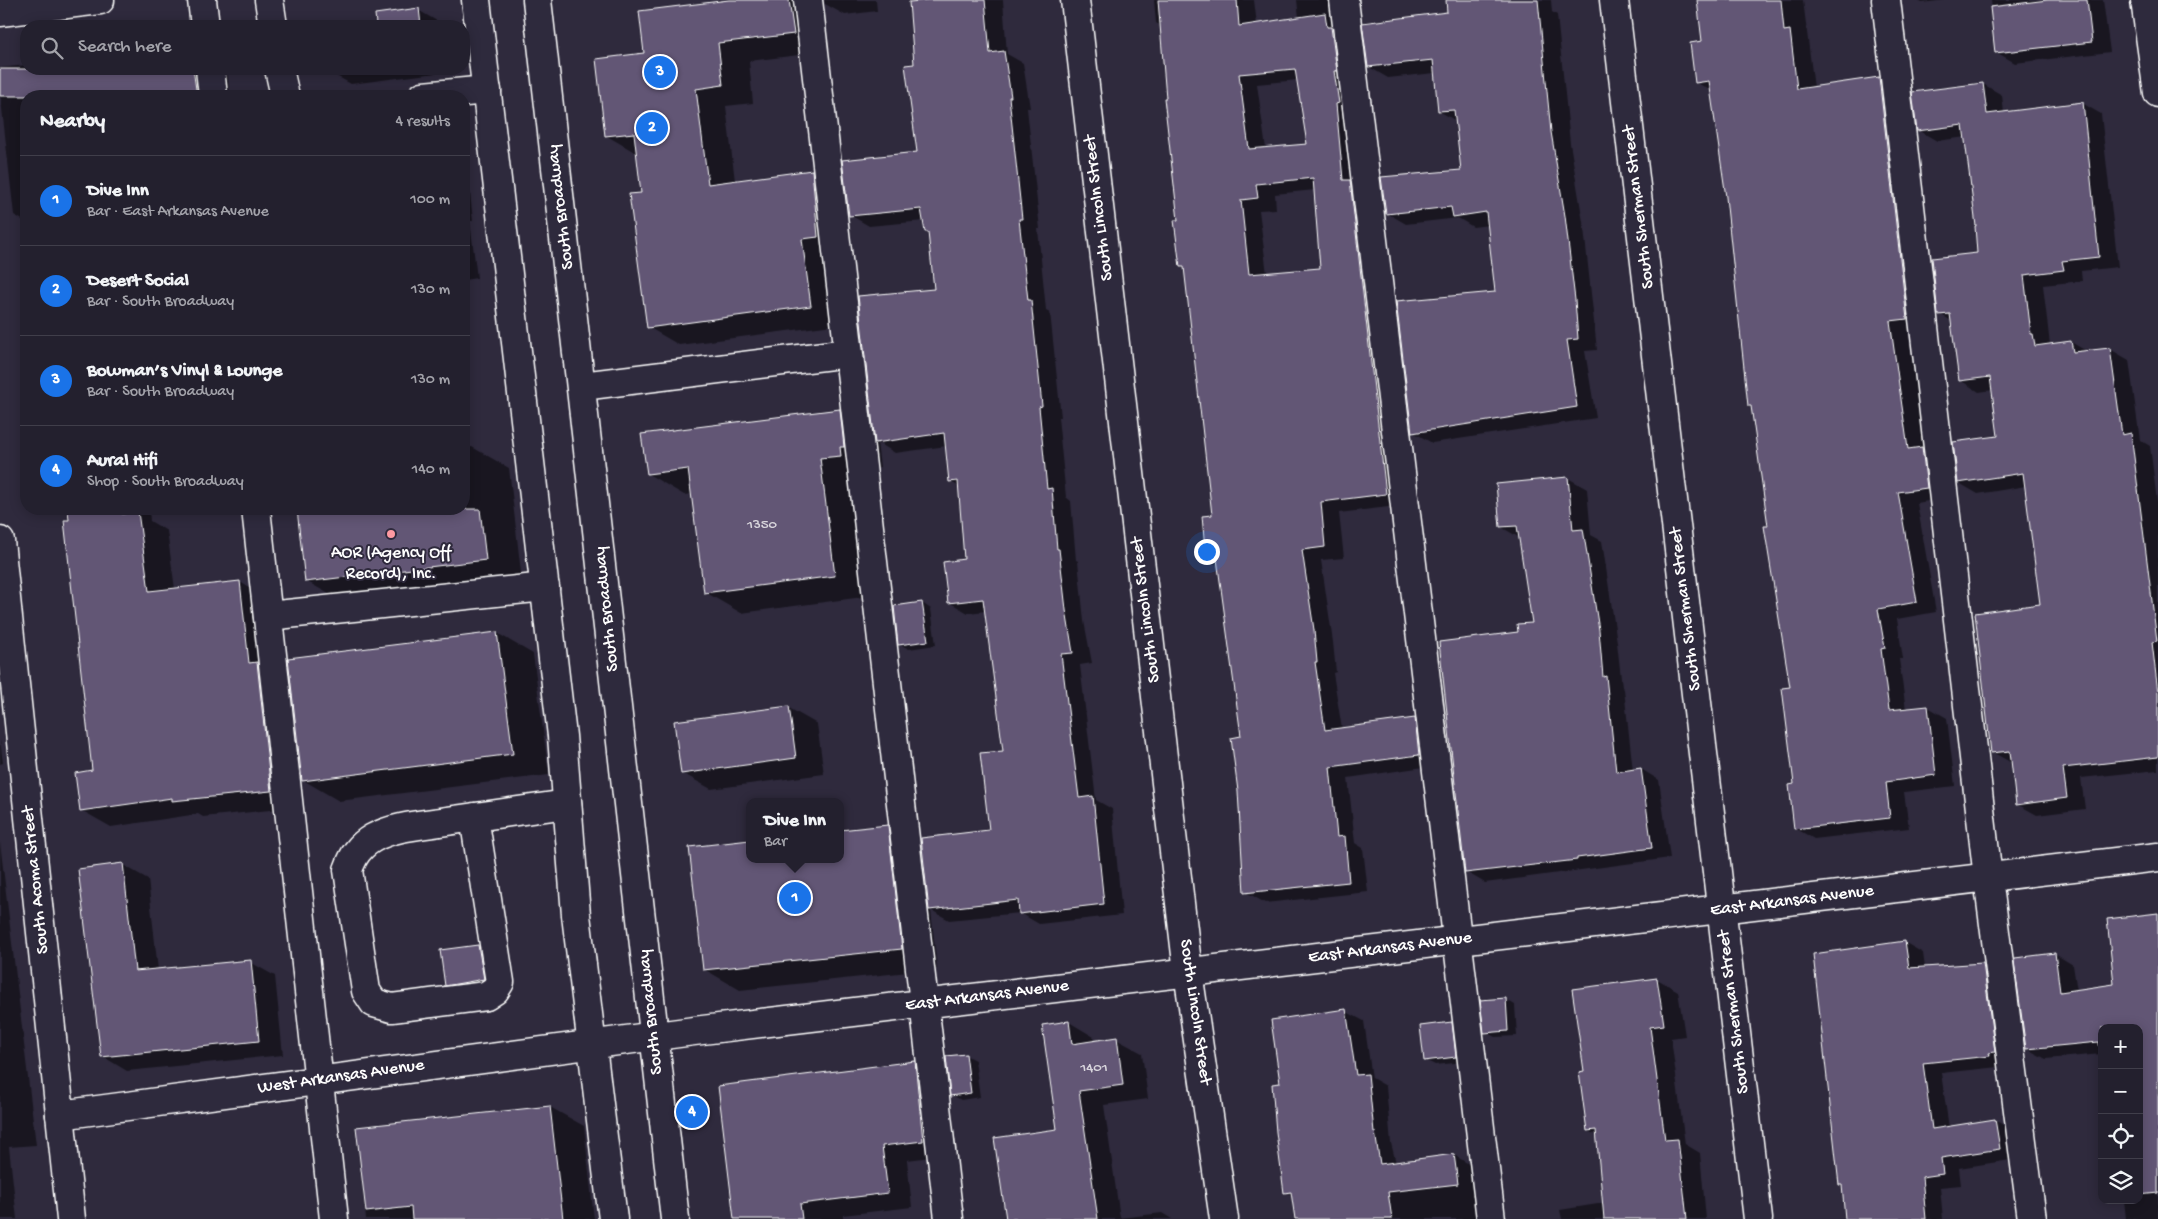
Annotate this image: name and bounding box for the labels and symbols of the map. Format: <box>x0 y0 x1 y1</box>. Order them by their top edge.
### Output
pin: 3 <box>644 53 676 91</box>
pin: 2 <box>636 109 668 147</box>
street label: South Sherman Street <box>1618 122 1659 290</box>
street label: South Lincoln Street <box>1079 132 1118 282</box>
street label: South Broadway <box>543 143 579 271</box>
house number: 1350 <box>746 516 778 534</box>
street label: South Sherman Street <box>1665 524 1706 692</box>
marker: AOR (Agency Off Record), Inc. <box>385 528 397 540</box>
street label: South Lincoln Street <box>1126 534 1165 684</box>
your location <box>1194 539 1220 565</box>
place label: AOR (Agency Off Record), Inc. <box>331 543 453 585</box>
street label: South Broadway <box>590 545 624 673</box>
street label: South Acoma Street <box>18 803 54 955</box>
pin: 1 <box>779 879 811 917</box>
street label: East Arkansas Avenue <box>1709 880 1876 921</box>
street label: East Arkansas Avenue <box>1307 927 1474 968</box>
street label: South Sherman Street <box>1713 927 1754 1095</box>
street label: South Lincoln Street <box>1174 938 1216 1088</box>
street label: South Broadway <box>634 948 668 1076</box>
street label: East Arkansas Avenue <box>904 975 1071 1016</box>
street label: West Arkansas Avenue <box>256 1055 426 1099</box>
house number: 1401 <box>1079 1059 1108 1077</box>
pin: 4 <box>676 1093 708 1131</box>

